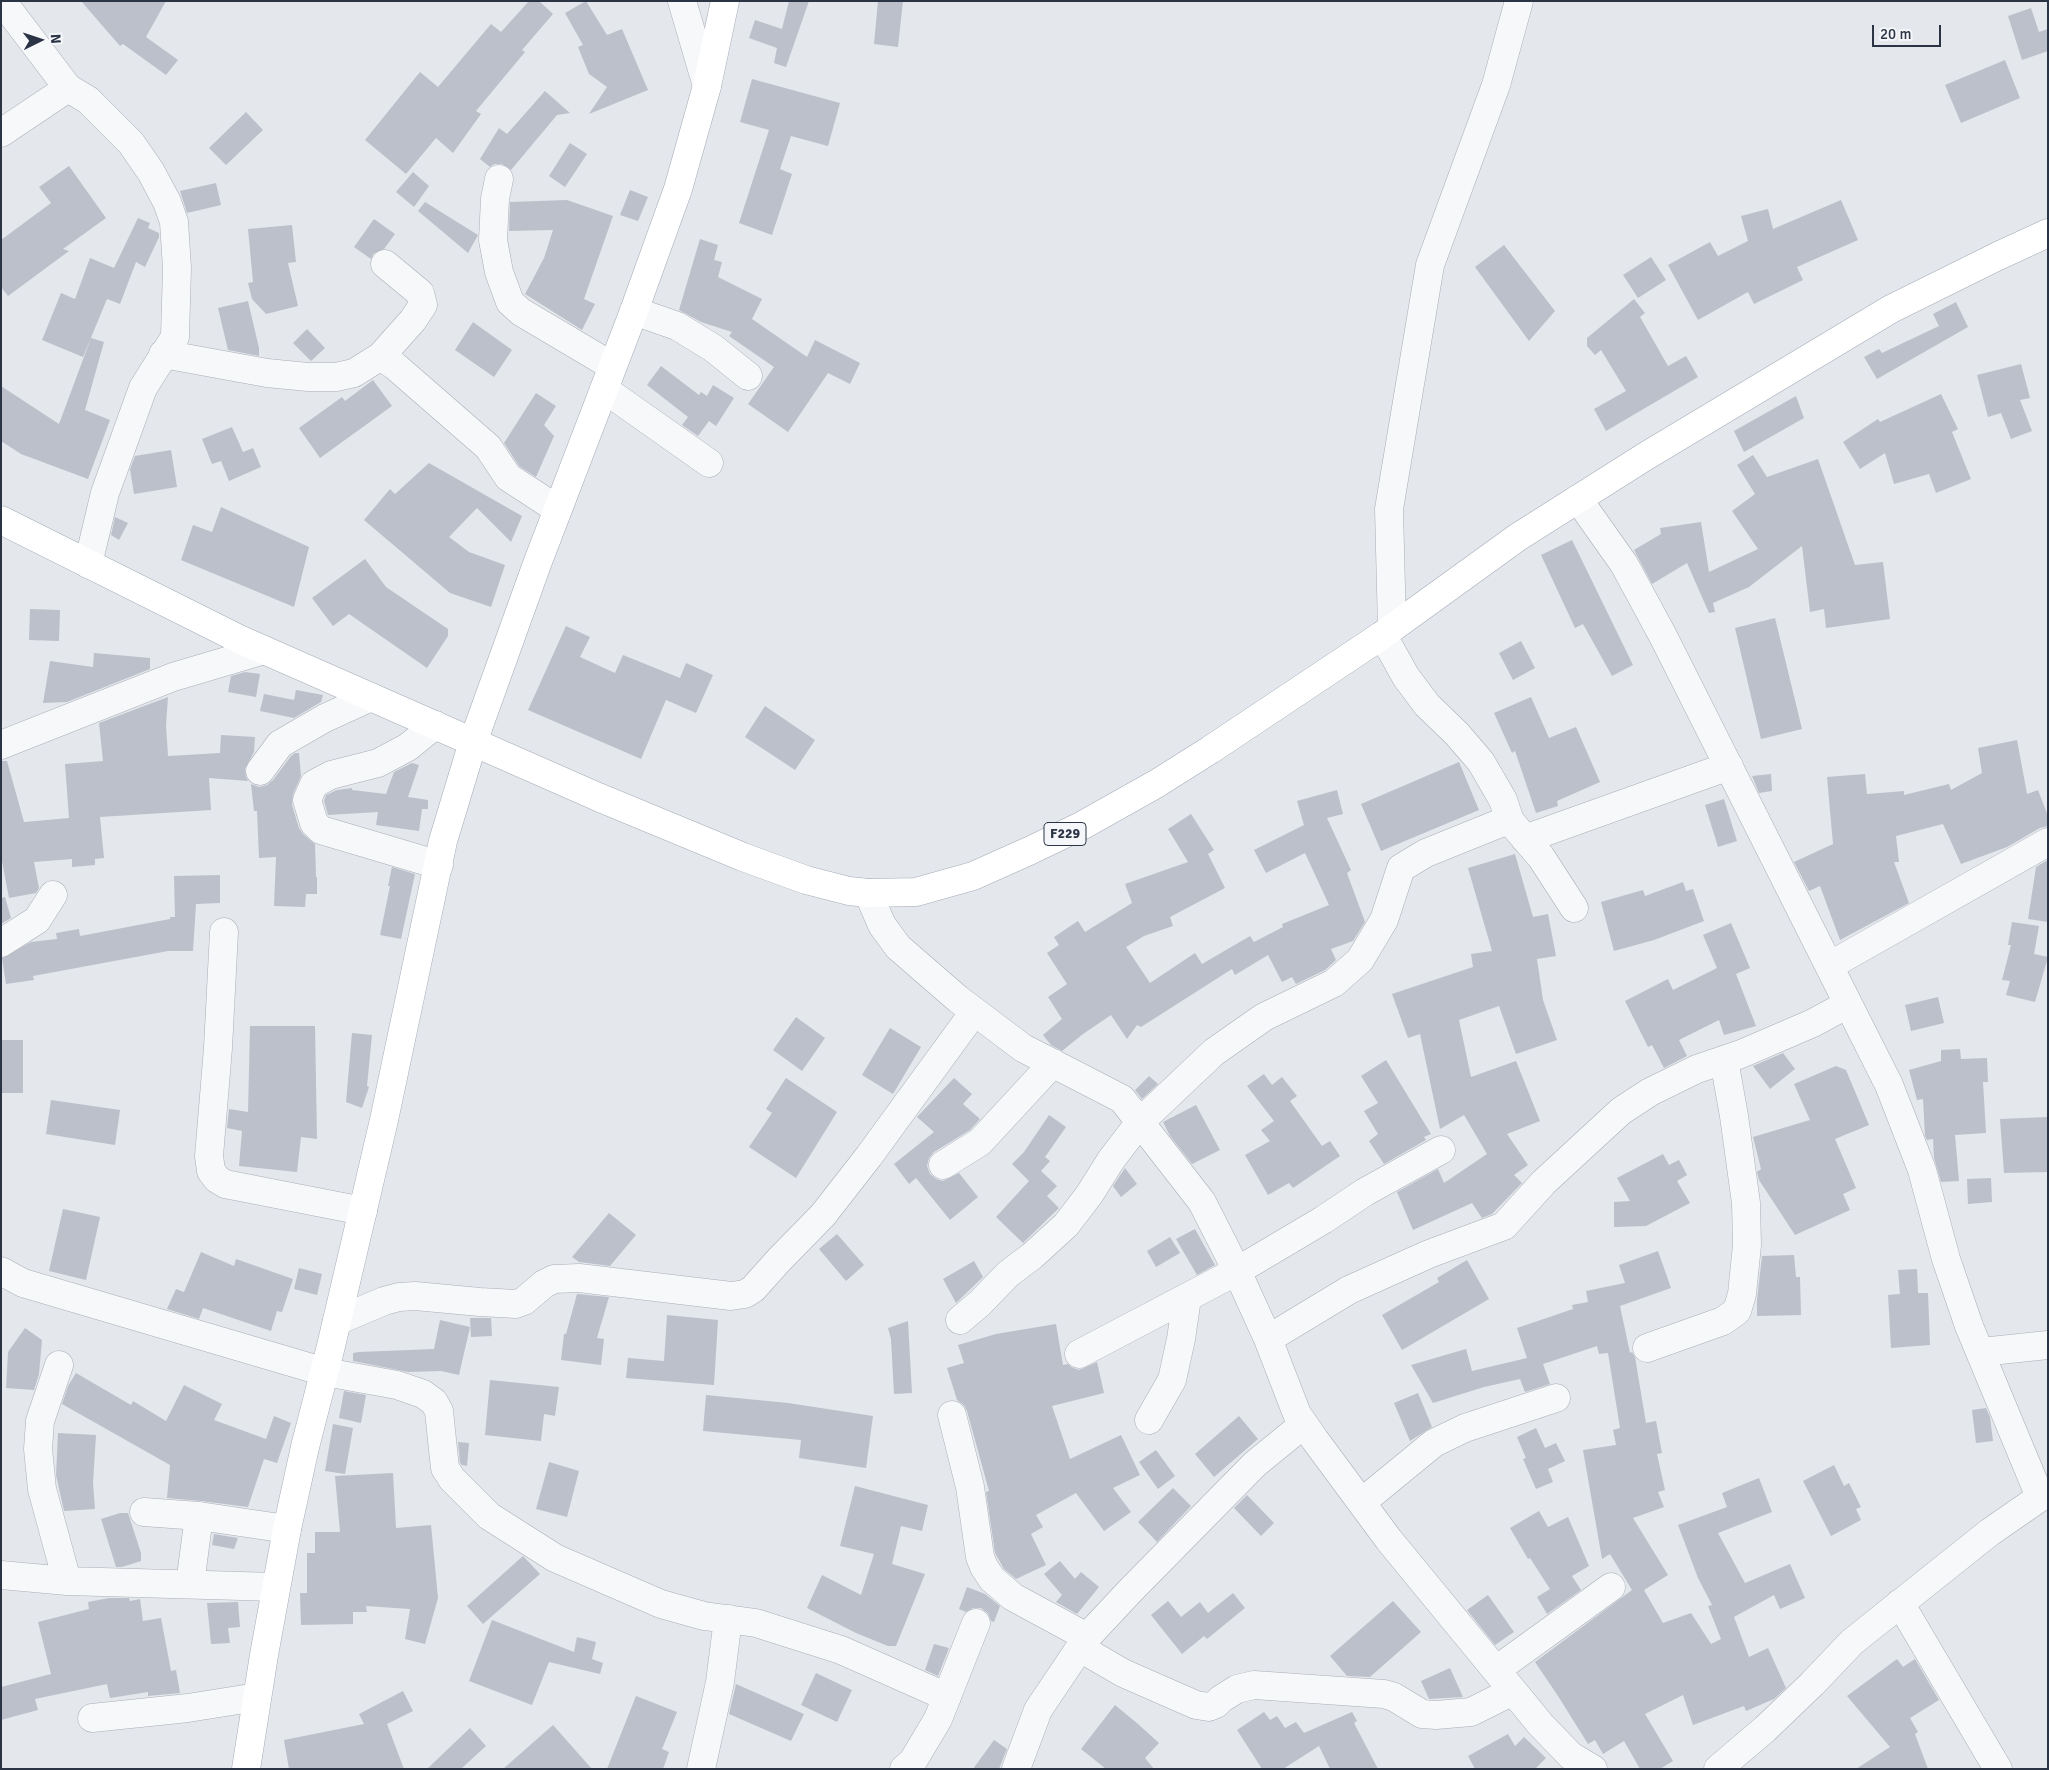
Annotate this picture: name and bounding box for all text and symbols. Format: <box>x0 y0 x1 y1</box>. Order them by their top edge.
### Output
north arrow <box>15 15 65 65</box>
scale bar <box>1874 15 1943 47</box>
text: 20 m <box>1880 25 1911 43</box>
text: N <box>47 33 64 44</box>
road number: F229 <box>1044 822 1086 846</box>

